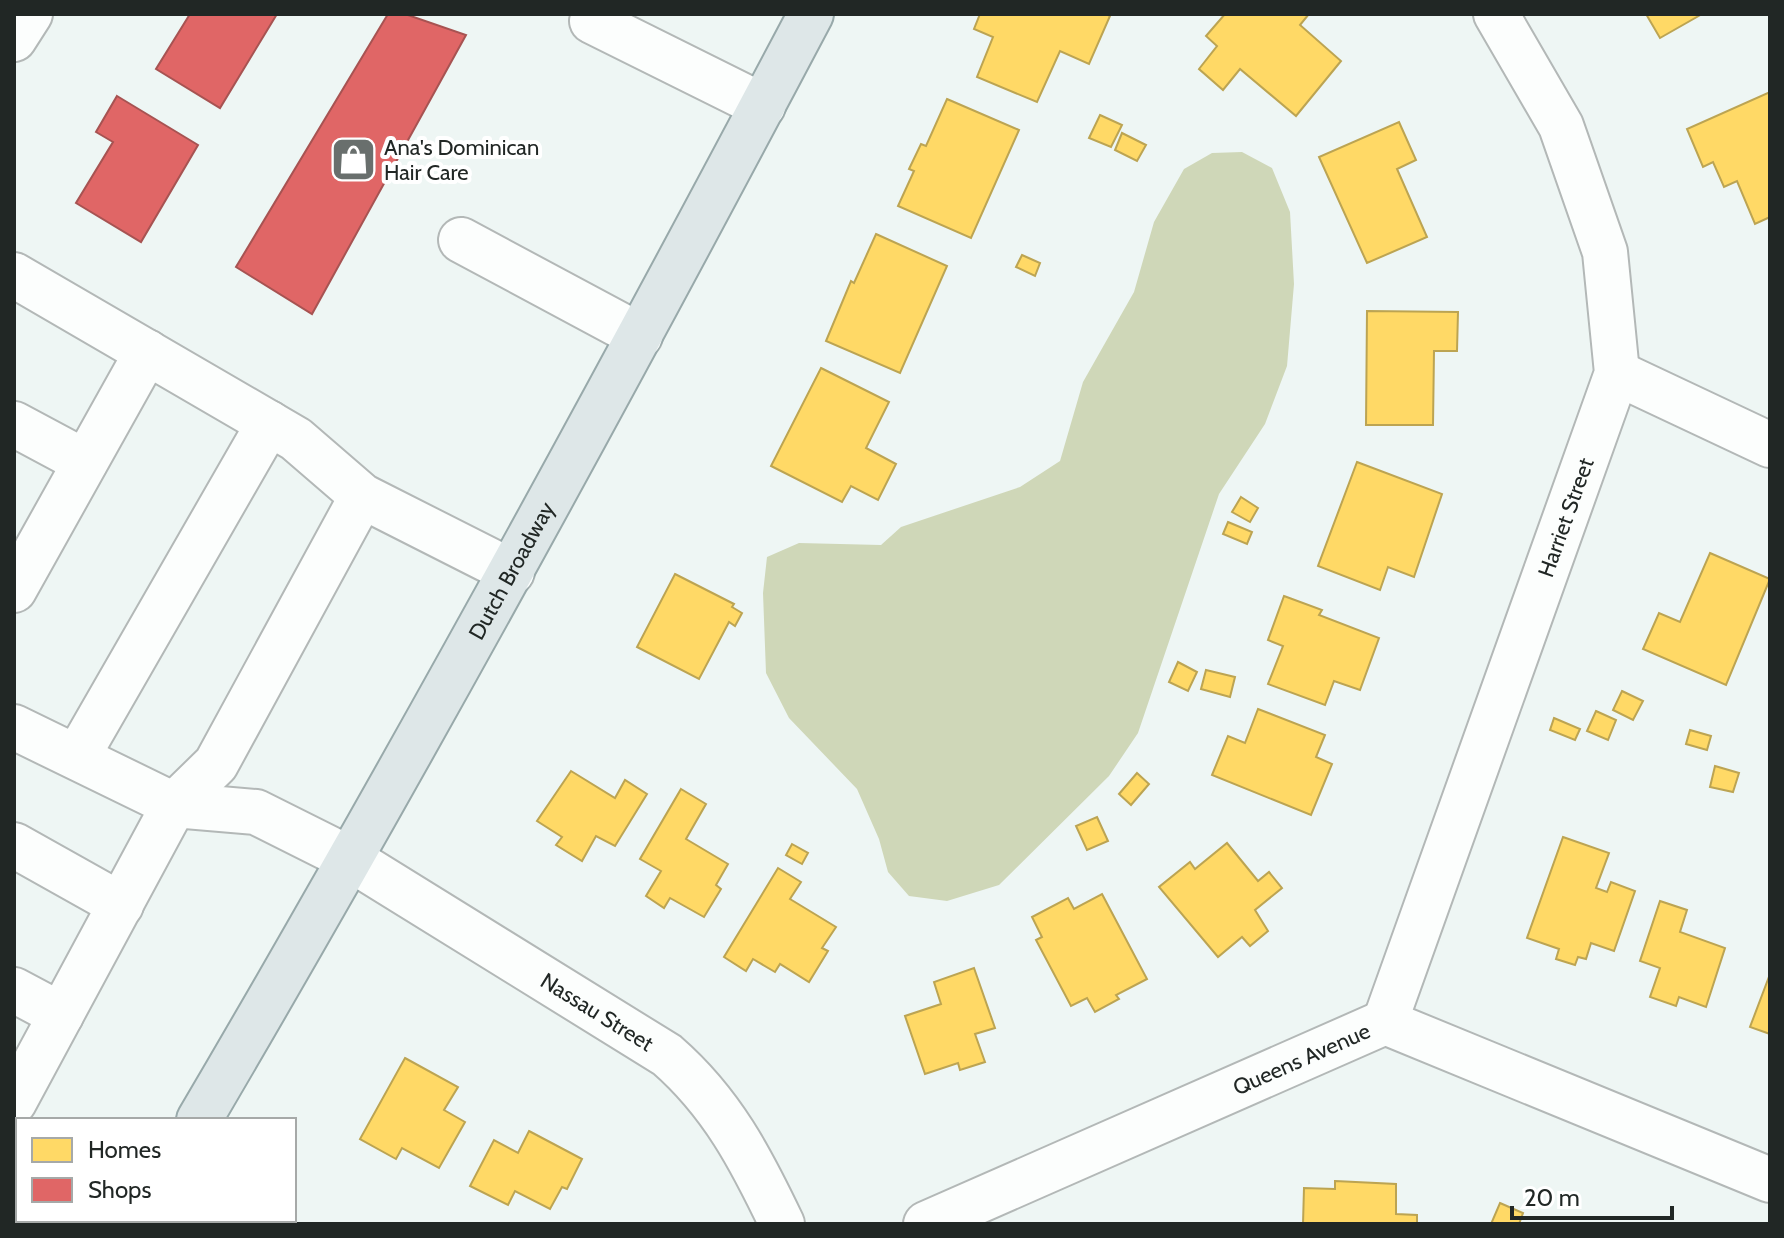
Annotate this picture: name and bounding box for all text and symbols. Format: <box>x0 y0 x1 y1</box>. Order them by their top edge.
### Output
place label: Ana's Dominican Hair Care <box>384 134 539 186</box>
shop icon: Ana's Dominican Hair Care <box>329 136 377 184</box>
street label: Harriet Street <box>1532 454 1600 581</box>
street label: Dutch Broadway <box>463 497 560 644</box>
street label: Nassau Street <box>536 967 659 1058</box>
street label: Queens Avenue <box>1229 1017 1374 1101</box>
legend <box>16 1118 296 1222</box>
text: Homes <box>88 1135 161 1164</box>
scale bar <box>1512 1170 1672 1220</box>
text: Shops <box>88 1175 151 1204</box>
text: 20 m <box>1524 1183 1580 1212</box>

